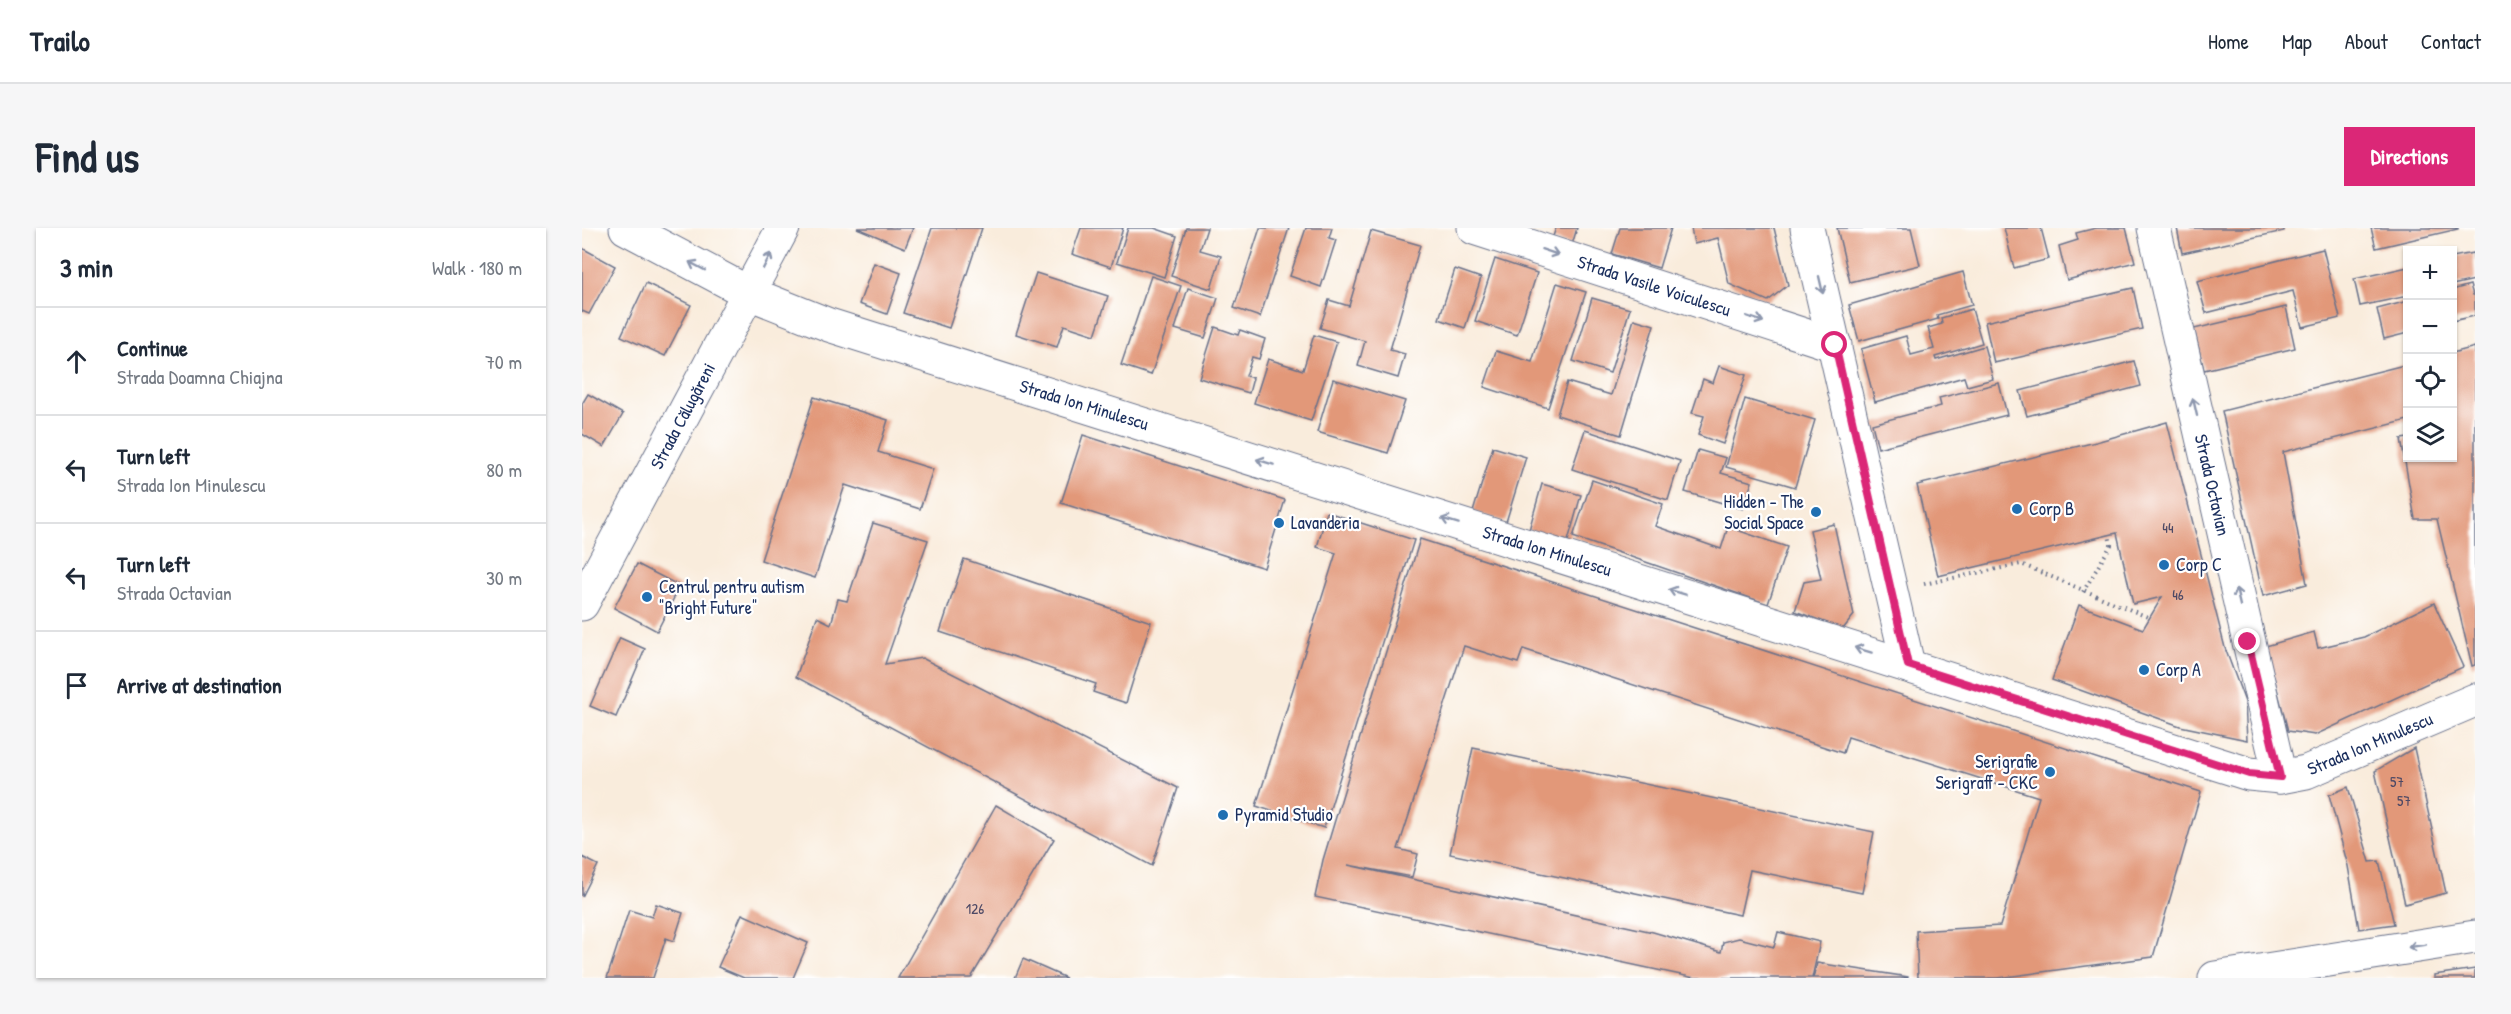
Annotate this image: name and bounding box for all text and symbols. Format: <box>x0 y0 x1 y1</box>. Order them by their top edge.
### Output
text: Trailo <box>30 22 90 60</box>
text: Home <box>2208 27 2249 56</box>
text: Map <box>2282 27 2312 56</box>
text: About <box>2345 27 2388 56</box>
text: Contact <box>2421 27 2481 56</box>
button: Directions <box>2344 127 2475 186</box>
text: Find us <box>36 128 139 185</box>
map controls <box>2403 246 2457 462</box>
button: + <box>2403 246 2457 300</box>
one-way arrow <box>1540 248 1559 259</box>
street label: Strada Vasile Voiculescu <box>1574 249 1734 322</box>
text: 3 min <box>60 250 113 285</box>
one-way arrow <box>761 252 773 270</box>
text: Walk · 180 m <box>432 254 522 281</box>
one-way arrow <box>689 260 707 271</box>
one-way arrow <box>1815 275 1827 294</box>
button: − <box>2403 300 2457 354</box>
one-way arrow <box>1745 314 1764 325</box>
route start <box>1821 331 1847 357</box>
text: Continue <box>117 333 188 363</box>
icon: ahead <box>60 345 93 378</box>
text: 70 m <box>485 348 522 375</box>
button: locate <box>2403 354 2457 408</box>
street label: Strada Călugăreni <box>644 358 721 473</box>
text: Strada Doamna Chiajna <box>117 363 283 390</box>
street label: Strada Ion Minulescu <box>1017 373 1152 436</box>
one-way arrow <box>2188 398 2200 417</box>
button: layers <box>2403 408 2457 462</box>
street label: Strada Octavian <box>2189 432 2236 538</box>
text: Turn left <box>117 441 190 471</box>
icon: left <box>60 453 93 486</box>
text: 80 m <box>486 456 522 483</box>
one-way arrow <box>1256 456 1275 467</box>
text: Strada Ion Minulescu <box>117 471 265 498</box>
place label: Hidden - The Social Space <box>1724 489 1804 535</box>
place label: Corp B <box>2029 496 2074 521</box>
marker: Corp B <box>2010 502 2024 516</box>
marker: Hidden - The Social Space <box>1809 505 1823 519</box>
place label: Lavanderia <box>1291 510 1359 535</box>
one-way arrow <box>1441 514 1460 525</box>
marker: Lavanderia <box>1272 516 1286 530</box>
house number: 44 <box>2162 517 2174 538</box>
street label: Strada Ion Minulescu <box>1480 519 1615 582</box>
text: Turn left <box>117 549 190 579</box>
place label: Corp C <box>2176 552 2222 577</box>
marker: Corp C <box>2157 558 2171 572</box>
icon: left <box>60 561 93 594</box>
text: 30 m <box>486 564 522 591</box>
place label: Centrul pentru autism "Bright Future" <box>659 574 805 620</box>
text: Strada Octavian <box>117 579 232 606</box>
house number: 46 <box>2172 584 2184 605</box>
one-way arrow <box>1668 586 1687 597</box>
one-way arrow <box>2232 588 2243 607</box>
marker: Centrul pentru autism "Bright Future" <box>640 590 654 604</box>
route end <box>2234 628 2260 654</box>
one-way arrow <box>1853 644 1872 655</box>
place label: Corp A <box>2156 657 2201 682</box>
marker: Corp A <box>2137 663 2151 677</box>
icon: arrive <box>60 669 93 702</box>
text: Arrive at destination <box>117 670 282 700</box>
street label: Strada Ion Minulescu <box>2303 706 2436 781</box>
place label: Serigrafie Serigraff - CKC <box>1935 749 2038 795</box>
marker: Serigrafie Serigraff - CKC <box>2043 765 2057 779</box>
house number: 57 <box>2390 771 2404 792</box>
house number: 57 <box>2397 790 2411 811</box>
place label: Pyramid Studio <box>1235 802 1333 827</box>
marker: Pyramid Studio <box>1216 808 1230 822</box>
house number: 126 <box>966 898 984 919</box>
one-way arrow <box>2408 941 2428 952</box>

